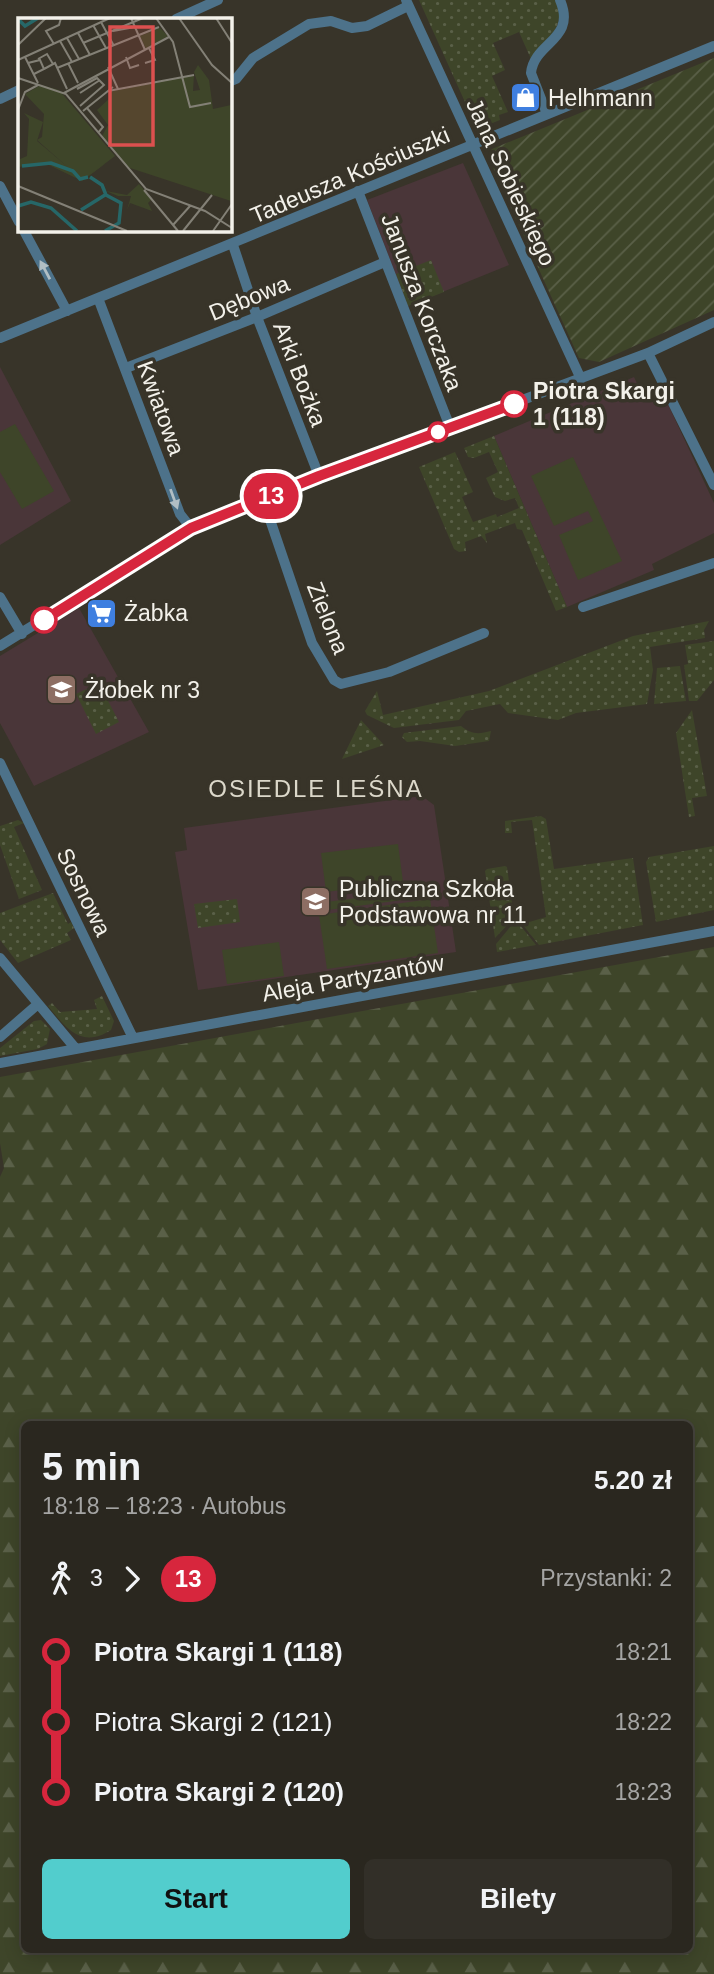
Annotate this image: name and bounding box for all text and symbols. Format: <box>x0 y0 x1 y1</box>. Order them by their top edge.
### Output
inset map <box>18 18 231 231</box>
shop icon: Helhmann <box>508 81 542 115</box>
place label: Helhmann <box>548 85 653 111</box>
street label: Jana Sobieskiego <box>461 94 561 270</box>
street label: Tadeusza Kościuszki <box>247 121 453 229</box>
street label: Janusza Korczaka <box>376 210 468 395</box>
one-way arrow <box>39 260 51 280</box>
street label: Dębowa <box>205 270 293 326</box>
street label: Arki Bożka <box>268 318 332 430</box>
street label: Kwiatowa <box>132 357 190 459</box>
place label: Piotra Skargi 1 (118) <box>533 378 675 430</box>
marker: Piotra Skargi 1 (118) <box>501 391 527 417</box>
unlabelled marker <box>428 422 448 442</box>
line badge: 13 <box>240 473 302 519</box>
text: 13 <box>258 482 284 509</box>
one-way arrow <box>169 489 180 510</box>
street label: Zielona <box>302 578 354 658</box>
supermarket icon: Żabka <box>84 596 118 630</box>
place label: Żabka <box>124 600 188 626</box>
unlabelled marker <box>31 607 57 633</box>
school or university icon: Żłobek nr 3 <box>45 673 79 707</box>
place label: Żłobek nr 3 <box>85 677 200 703</box>
district label: OSIEDLE LEŚNA <box>208 775 424 802</box>
street label: Sosnowa <box>52 844 117 940</box>
place label: Publiczna Szkoła Podstawowa nr 11 <box>339 876 527 928</box>
school or university icon: Publiczna Szkoła Podstawowa nr 11 <box>299 885 333 919</box>
street label: Aleja Partyzantów <box>260 949 446 1007</box>
text: 5 min <box>42 1446 141 1488</box>
text: 5.20 zł <box>594 1465 672 1495</box>
text: 18:18 – 18:23 · Autobus <box>42 1493 286 1519</box>
icon: walk <box>42 1560 80 1598</box>
icon: forward <box>113 1560 151 1598</box>
text: 3 <box>90 1565 103 1591</box>
text: 13 <box>175 1565 202 1592</box>
text: Przystanki: 2 <box>540 1565 672 1591</box>
text: Piotra Skargi 1 (118) <box>94 1637 343 1667</box>
text: 18:21 <box>614 1639 672 1665</box>
text: Piotra Skargi 2 (121) <box>94 1707 332 1737</box>
text: 18:22 <box>614 1709 672 1735</box>
text: Piotra Skargi 2 (120) <box>94 1777 344 1807</box>
text: 18:23 <box>614 1779 672 1805</box>
button: Start <box>42 1859 350 1939</box>
button: Bilety <box>364 1859 672 1939</box>

